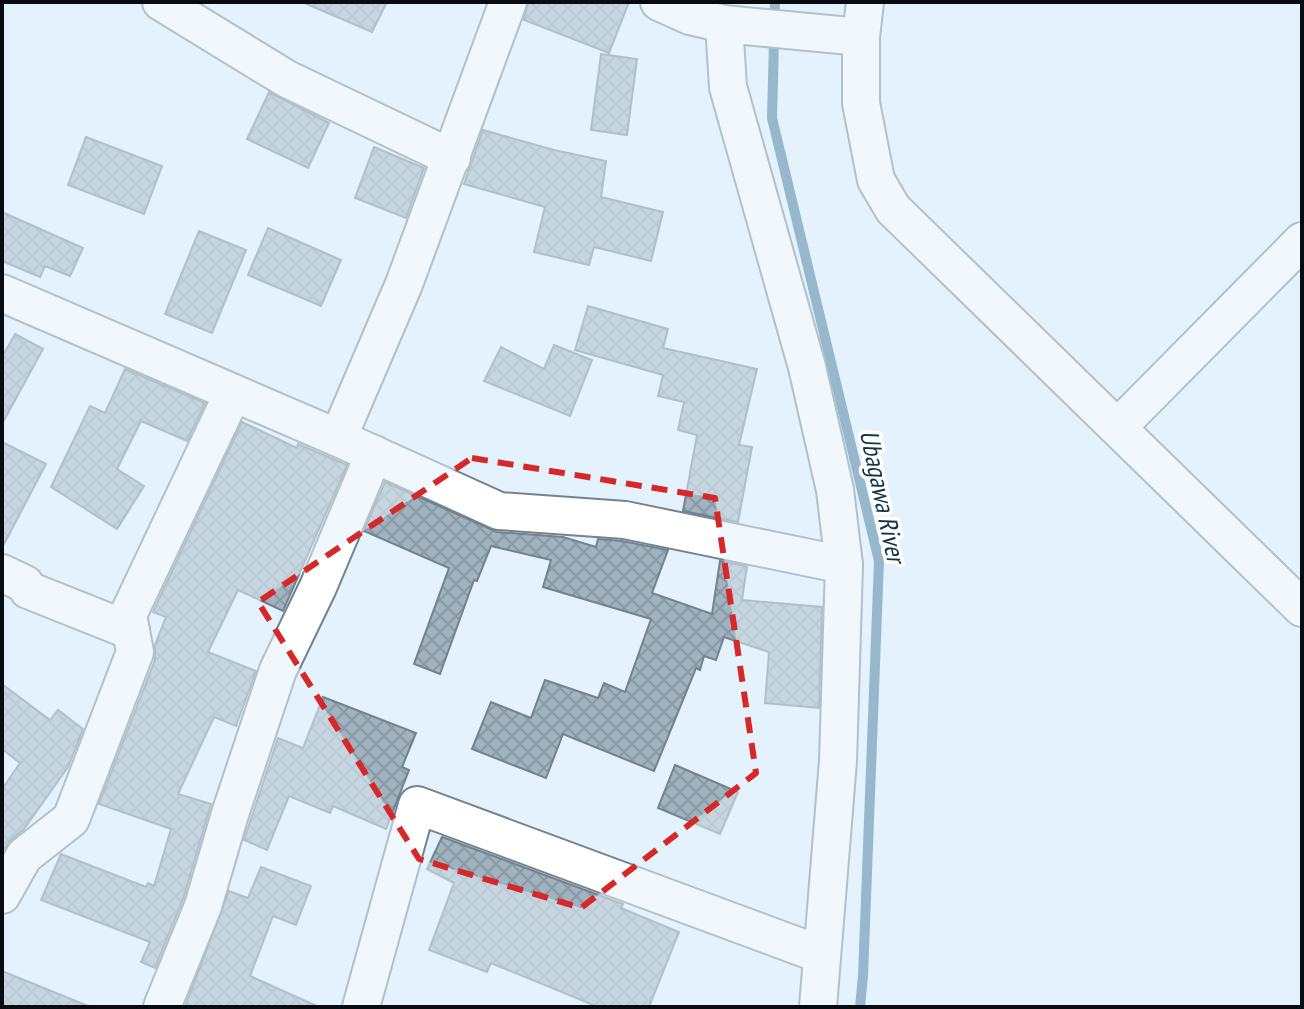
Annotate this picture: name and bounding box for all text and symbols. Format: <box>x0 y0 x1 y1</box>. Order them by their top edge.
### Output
water label: Ubagawa River <box>853 427 914 569</box>

